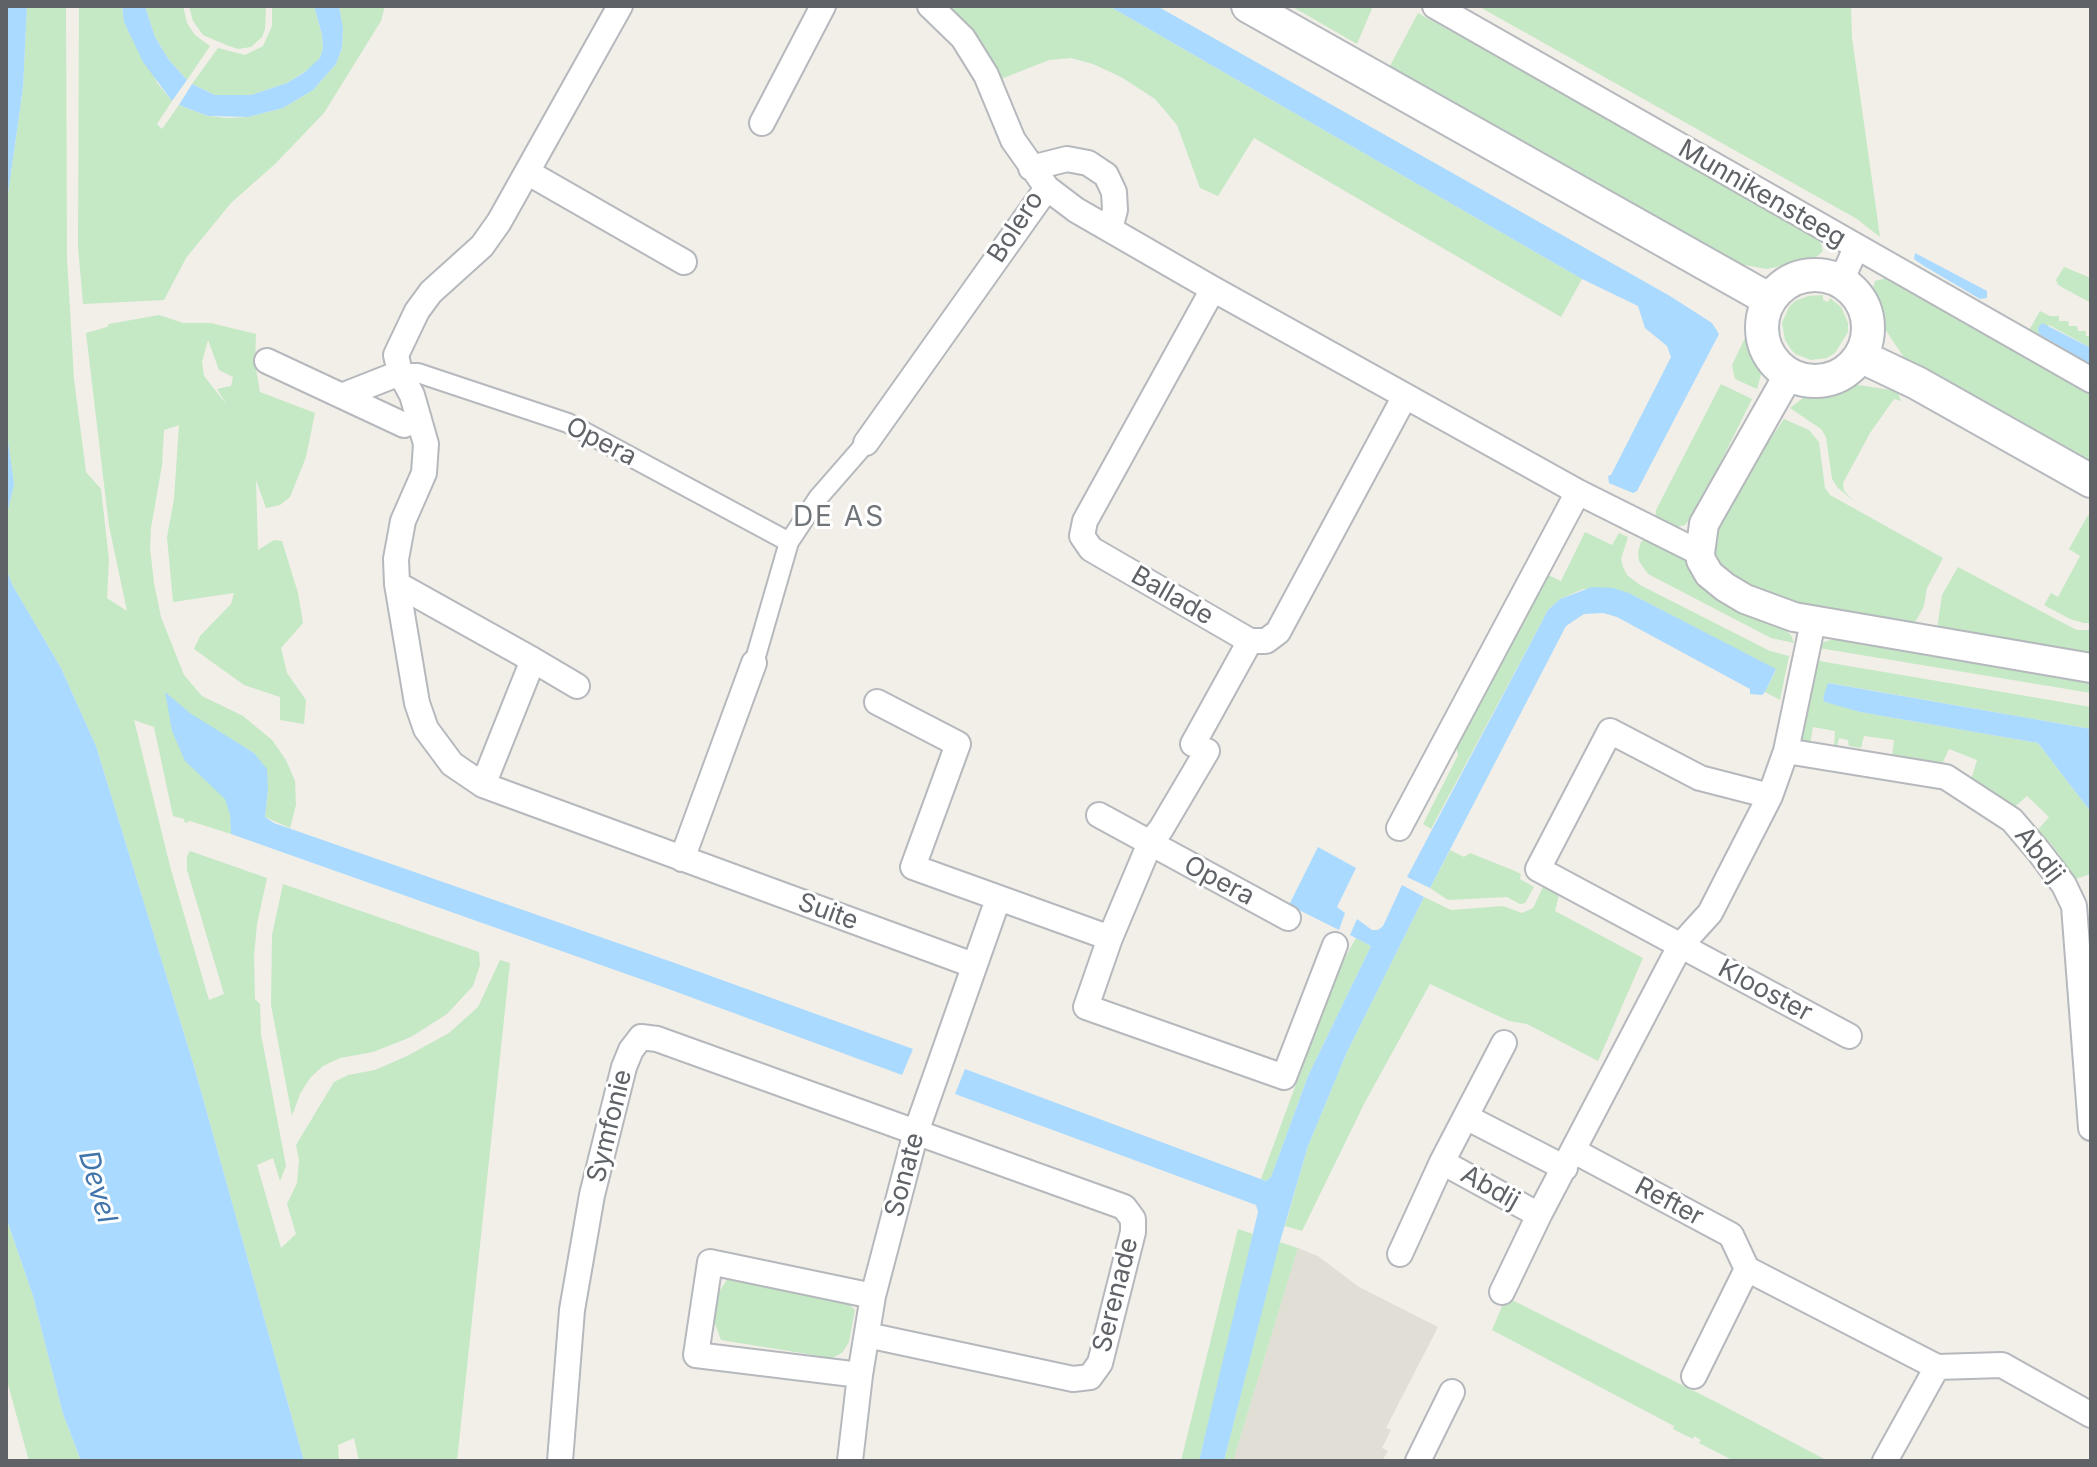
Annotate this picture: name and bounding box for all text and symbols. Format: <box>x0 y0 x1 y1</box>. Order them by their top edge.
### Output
street label: Munnikensteeg <box>1673 133 1851 255</box>
street label: Bolero <box>981 185 1051 269</box>
street label: Opera <box>560 411 642 473</box>
district label: DE AS <box>793 501 885 535</box>
street label: Ballade <box>1125 560 1219 632</box>
street label: Abdij <box>2008 821 2070 889</box>
street label: Opera <box>1178 850 1260 912</box>
street label: Suite <box>794 887 862 937</box>
street label: Klooster <box>1713 953 1817 1029</box>
street label: Symfonie <box>581 1066 639 1186</box>
street label: Sonate <box>879 1130 931 1220</box>
water label: Devel <box>71 1147 123 1227</box>
street label: Abdij <box>1455 1159 1525 1217</box>
street label: Refter <box>1629 1171 1709 1233</box>
street label: Serenade <box>1087 1234 1145 1356</box>

